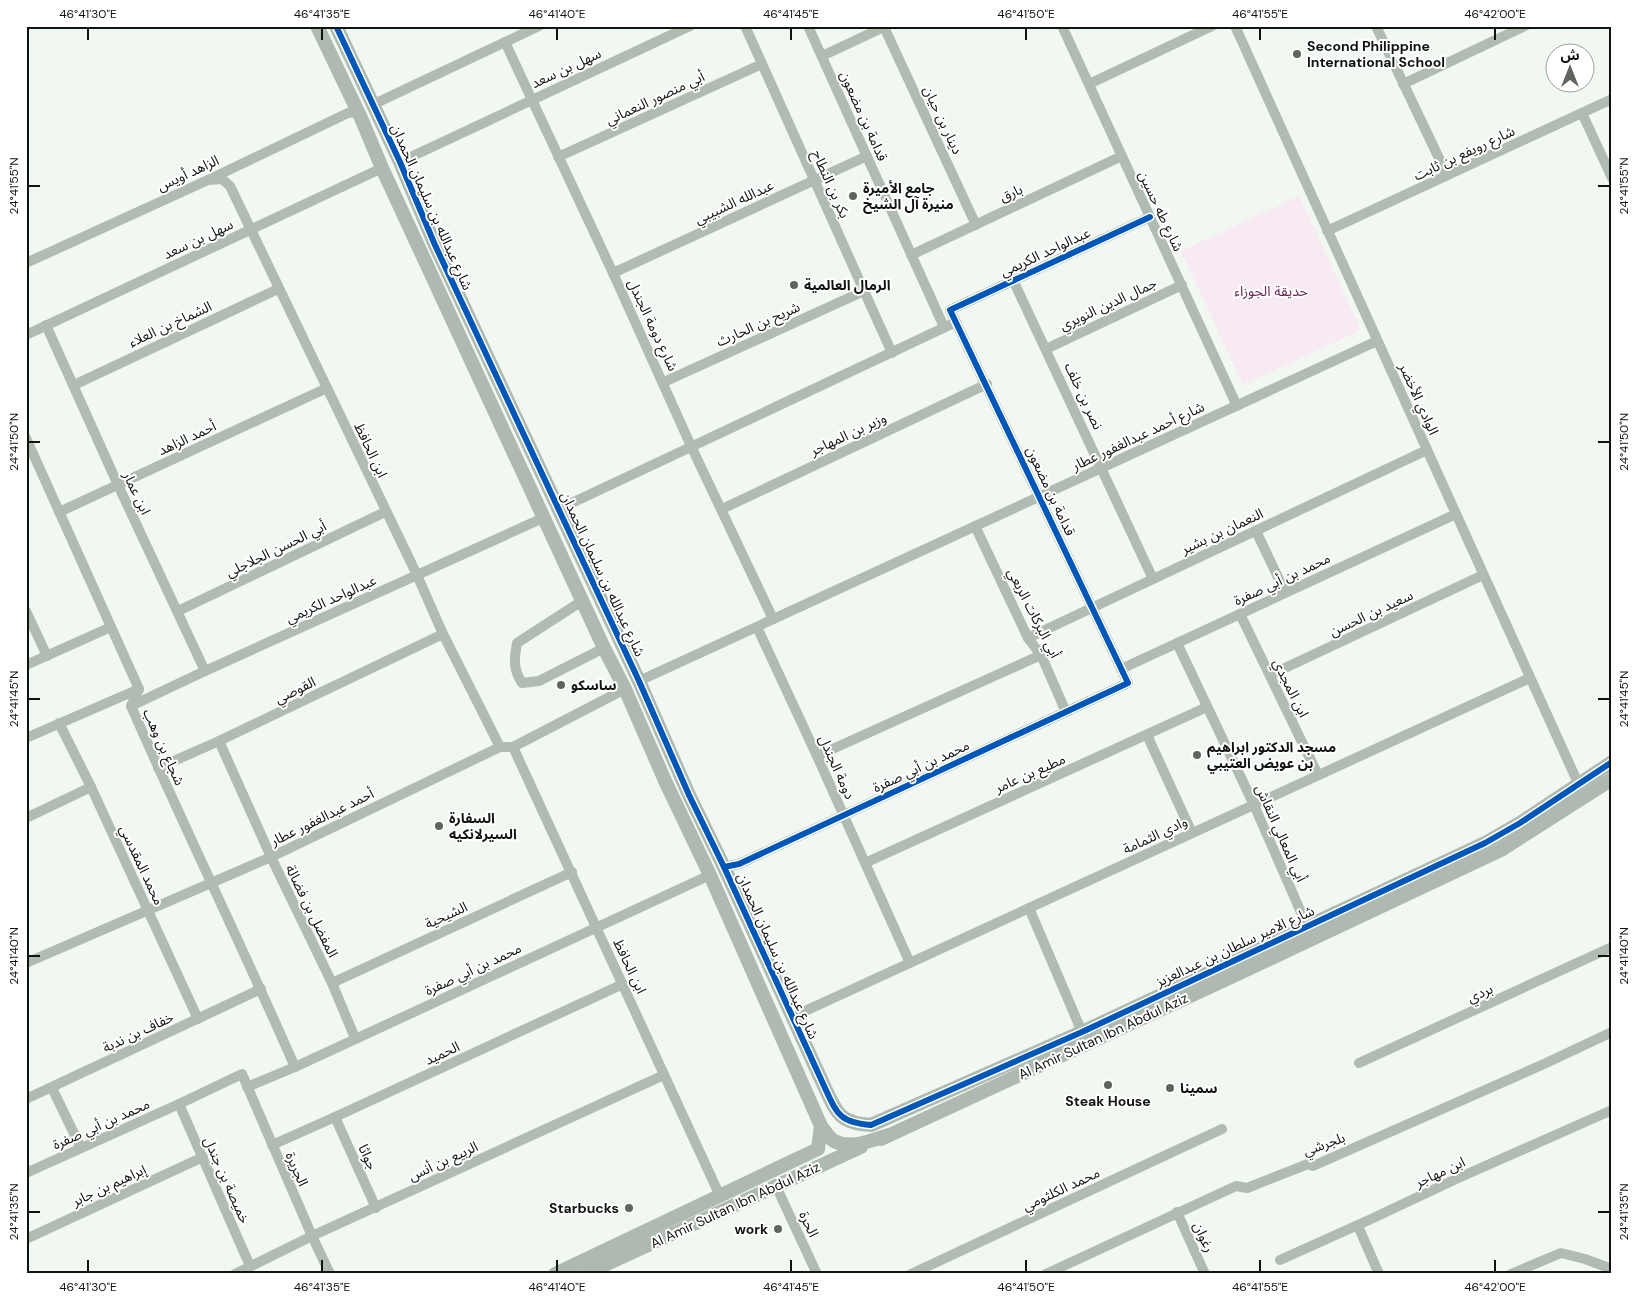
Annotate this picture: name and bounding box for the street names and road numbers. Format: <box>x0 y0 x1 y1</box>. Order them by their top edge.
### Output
street label: سهل بن سعد <box>528 44 604 92</box>
street label: أبي منصور النعماني <box>603 67 709 131</box>
street label: قدامة بن مضعون <box>836 68 892 164</box>
street label: دينار بن حيان <box>919 83 967 157</box>
street label: شارع عبدالله بن سليمان الحمدان <box>385 121 477 294</box>
street label: شارع رويفع بن ثابت <box>1410 122 1518 186</box>
street label: بكر بن النطاح <box>806 147 854 222</box>
street label: الزاهد أويس <box>154 151 222 195</box>
street label: شارع طه حسين <box>1133 168 1187 255</box>
street label: عبدالله الشبيبي <box>692 176 777 230</box>
street label: بارق <box>997 180 1026 206</box>
street label: سهل بن سعد <box>160 215 236 263</box>
street label: عبدالواحد الكريمي <box>997 223 1094 283</box>
street label: جمال الدين النويري <box>1057 274 1160 336</box>
street label: شارع دومة الجندل <box>622 276 682 375</box>
street label: الشماخ بن العلاء <box>125 297 215 353</box>
street label: شريح بن الحارث <box>713 298 804 352</box>
street label: الوادي الأخضر <box>1393 359 1443 439</box>
street label: نصر بن خلف <box>1061 360 1107 433</box>
street label: شارع أحمد عبدالغفور عطار <box>1068 397 1208 477</box>
street label: وزير بن المهاجر <box>806 408 889 460</box>
street label: أحمد الزاهد <box>155 417 219 459</box>
street label: ابن الحافظ <box>350 420 392 480</box>
street label: قدامة بن مضعون <box>1022 443 1080 539</box>
street label: ابن عمار <box>119 468 155 517</box>
street label: شارع عبدالله بن سليمان الحمدان <box>555 489 649 660</box>
street label: النعمان بن بشير <box>1177 504 1266 558</box>
street label: أبي الحسن الجلاجلي <box>223 517 331 583</box>
street label: محمد بن أبي صفرة <box>1231 549 1334 611</box>
street label: أبي البركات الربعي <box>1002 565 1065 663</box>
street label: عبدالواحد الكريمي <box>283 571 380 629</box>
street label: سعيد بن الحسن <box>1326 586 1416 640</box>
street label: ابن المجدي <box>1267 656 1313 721</box>
street label: القوصي <box>272 672 319 710</box>
street label: شجاع بن وهب <box>137 706 189 789</box>
street label: دومة الجندل <box>815 732 859 802</box>
street label: محمد بن أبي صفرة <box>870 736 973 798</box>
street label: مطيع بن عامر <box>991 749 1069 799</box>
street label: أبي المعالي النقاش <box>1249 781 1311 886</box>
street label: أحمد عبدالغفور عطار <box>266 784 377 850</box>
street label: وادي الثمامة <box>1120 812 1191 860</box>
street label: محمد المقدسي <box>114 822 168 909</box>
street label: المفضل بن فضالة <box>282 862 342 960</box>
street label: شارع عبدالله بن سليمان الحمدان <box>731 870 823 1043</box>
street label: الشيحية <box>422 897 470 933</box>
street label: شارع الامير سلطان بن عبدالعزيز <box>1152 901 1318 993</box>
street label: ابن الحافظ <box>609 936 651 996</box>
street label: محمد بن أبي صفرة <box>422 939 525 1001</box>
street label: بردي <box>1464 979 1497 1009</box>
street label: Al Amir Sultan Ibn Abdul Aziz <box>1015 989 1191 1083</box>
street label: خفاف بن ندبة <box>100 1008 176 1056</box>
street label: الحميد <box>422 1037 462 1069</box>
street label: محمد بن أبي صفرة <box>50 1095 153 1156</box>
street label: بلجرشي <box>1301 1128 1348 1162</box>
street label: خميصة بن جندل <box>200 1134 254 1226</box>
street label: الربيع بن أنس <box>405 1137 482 1187</box>
street label: جواثا <box>354 1141 382 1173</box>
street label: الجريرة <box>281 1149 313 1189</box>
street label: ابن مهاجر <box>1411 1153 1468 1192</box>
street label: Al Amir Sultan Ibn Abdul Aziz <box>647 1158 823 1252</box>
street label: إبراهيم بن جابر <box>68 1160 151 1212</box>
street label: محمد الكلثومي <box>1019 1163 1104 1217</box>
street label: الحرة <box>795 1208 823 1240</box>
street label: رغوان <box>1189 1219 1219 1255</box>

